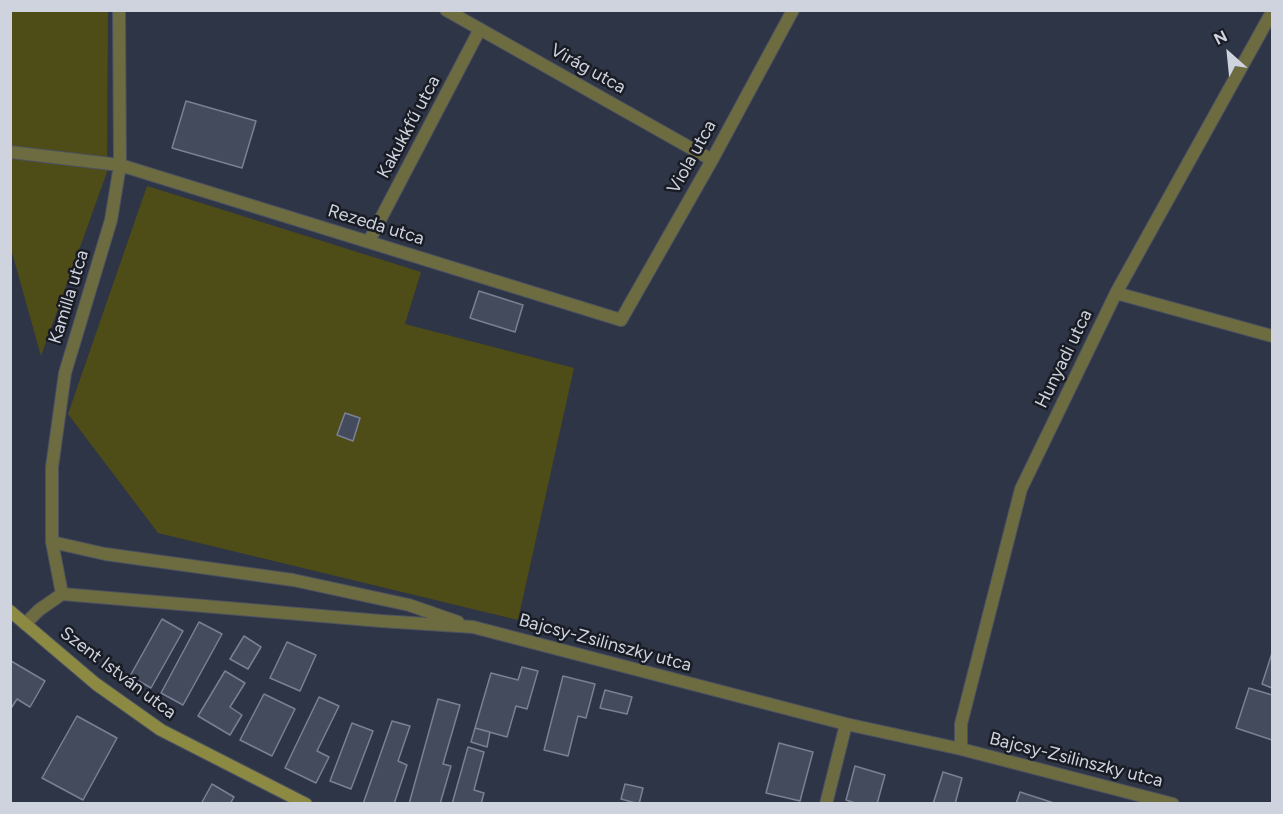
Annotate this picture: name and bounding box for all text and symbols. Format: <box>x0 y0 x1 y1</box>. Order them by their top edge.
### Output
north arrow <box>1199 24 1259 84</box>
text: N <box>1211 26 1230 49</box>
street label: Virág utca <box>547 40 629 98</box>
street label: Kakukkfű utca <box>373 72 445 182</box>
street label: Viola utca <box>663 117 721 197</box>
street label: Rezeda utca <box>325 200 427 250</box>
street label: Kamilla utca <box>45 248 93 346</box>
street label: Hunyadi utca <box>1031 306 1097 412</box>
street label: Bajcsy-Zsilinszky utca <box>516 610 694 676</box>
street label: Szent István utca <box>56 622 180 724</box>
street label: Bajcsy-Zsilinszky utca <box>987 728 1165 792</box>

